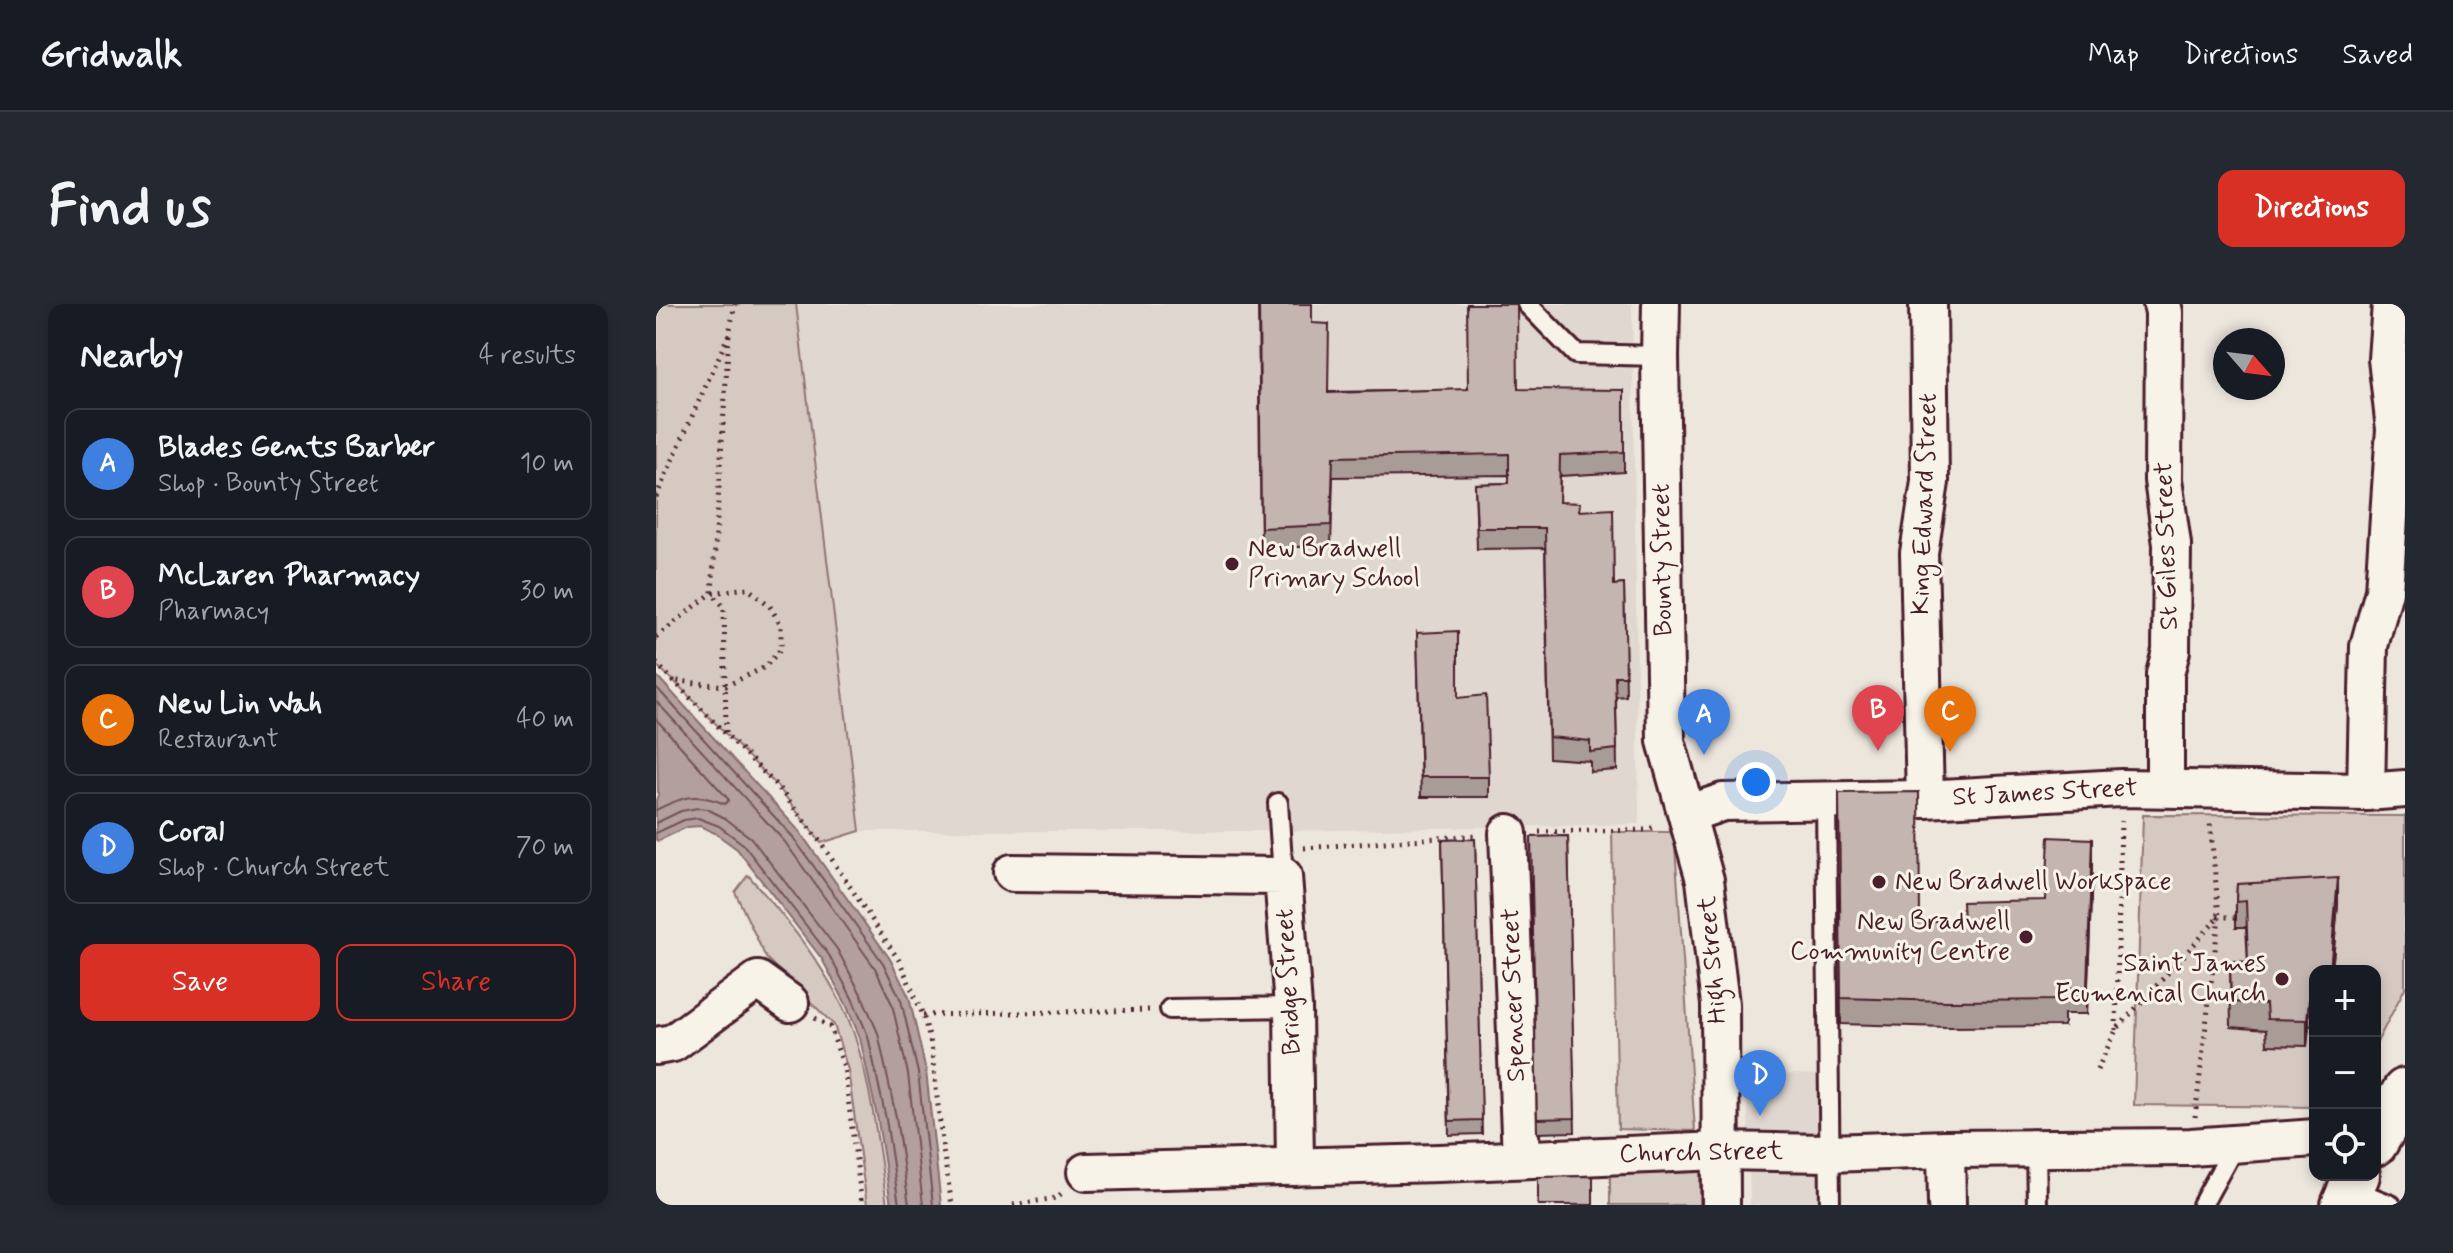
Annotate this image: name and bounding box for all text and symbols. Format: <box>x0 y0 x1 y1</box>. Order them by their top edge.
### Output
text: Gridwalk <box>40 31 182 80</box>
text: Map <box>2088 37 2139 74</box>
text: Directions <box>2183 37 2298 74</box>
text: Saved <box>2342 37 2413 74</box>
button: Directions <box>2218 170 2405 247</box>
text: Find us <box>48 172 211 245</box>
north arrow <box>2213 328 2285 400</box>
text: Nearby <box>80 334 184 379</box>
text: 4 results <box>479 339 576 373</box>
street label: King Edward Street <box>1904 393 1948 616</box>
text: Blades Gents Barber <box>158 428 435 467</box>
text: A <box>99 447 117 481</box>
text: 10 m <box>520 447 574 481</box>
street label: St Giles Street <box>2147 461 2187 631</box>
text: Shop · Bounty Street <box>158 467 379 501</box>
street label: Bounty Street <box>1645 483 1681 637</box>
place label: New Bradwell Primary School <box>1248 532 1420 596</box>
marker: New Bradwell Primary School <box>1223 555 1241 573</box>
text: McLaren Pharmacy <box>158 556 420 595</box>
text: B <box>100 575 116 609</box>
text: 30 m <box>520 575 574 609</box>
text: Pharmacy <box>158 595 269 629</box>
text: New Lin Wah <box>158 684 322 723</box>
pin: B <box>1852 685 1904 751</box>
pin: C <box>1924 686 1976 752</box>
pin: A <box>1678 689 1730 755</box>
text: C <box>99 703 117 737</box>
text: 40 m <box>516 703 574 737</box>
text: Restaurant <box>158 723 279 757</box>
your location <box>1736 762 1776 802</box>
street label: St James Street <box>1951 771 2139 815</box>
text: Coral <box>158 812 224 851</box>
text: D <box>99 831 117 865</box>
text: 70 m <box>516 831 574 865</box>
text: Shop · Church Street <box>158 851 389 885</box>
place label: New Bradwell Workspace <box>1895 865 2171 899</box>
marker: New Bradwell Workspace <box>1870 873 1888 891</box>
street label: High Street <box>1690 894 1739 1025</box>
place label: New Bradwell Community Centre <box>1790 905 2010 969</box>
street label: Spencer Street <box>1494 907 1534 1083</box>
street label: Bridge Street <box>1268 908 1310 1056</box>
marker: New Bradwell Community Centre <box>2017 928 2035 946</box>
button: Save <box>80 944 320 1021</box>
button: Share <box>336 944 576 1021</box>
place label: Saint James Ecumenical Church <box>2055 947 2266 1011</box>
map controls <box>2309 965 2381 1181</box>
button: + <box>2309 965 2381 1037</box>
marker: Saint James Ecumenical Church <box>2273 970 2291 988</box>
button: − <box>2309 1037 2381 1109</box>
pin: D <box>1734 1050 1786 1116</box>
button: locate <box>2309 1109 2381 1181</box>
street label: Church Street <box>1619 1135 1783 1171</box>

